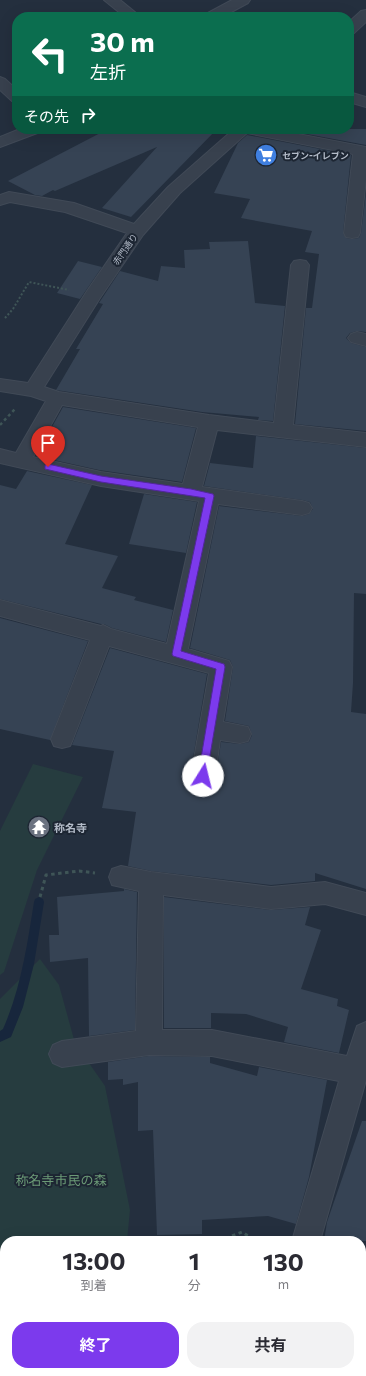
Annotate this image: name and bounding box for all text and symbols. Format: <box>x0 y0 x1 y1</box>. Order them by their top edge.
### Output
text: 30 m <box>90 24 155 58</box>
icon: left <box>24 28 76 80</box>
text: 左折 <box>90 61 126 83</box>
icon: right <box>77 104 99 126</box>
text: その先 <box>24 107 69 125</box>
supermarket icon: セブン-イレブン <box>253 142 279 168</box>
place label: セブン-イレブン <box>282 150 349 161</box>
street label: 赤門通り <box>110 231 140 267</box>
pin <box>31 426 65 467</box>
icon: arrive <box>37 432 59 454</box>
position arrow <box>182 755 224 797</box>
temple icon: 称名寺 <box>26 814 52 840</box>
place label: 称名寺 <box>54 821 87 834</box>
park label: 称名寺市民の森 <box>15 1172 107 1188</box>
text: 13:00 <box>62 1246 125 1275</box>
text: 1 <box>189 1246 200 1275</box>
text: 130 <box>263 1247 304 1276</box>
text: m <box>278 1276 289 1292</box>
text: 到着 <box>81 1277 107 1293</box>
text: 分 <box>188 1277 201 1293</box>
button: 終了 <box>12 1322 179 1368</box>
button: 共有 <box>187 1322 354 1368</box>

